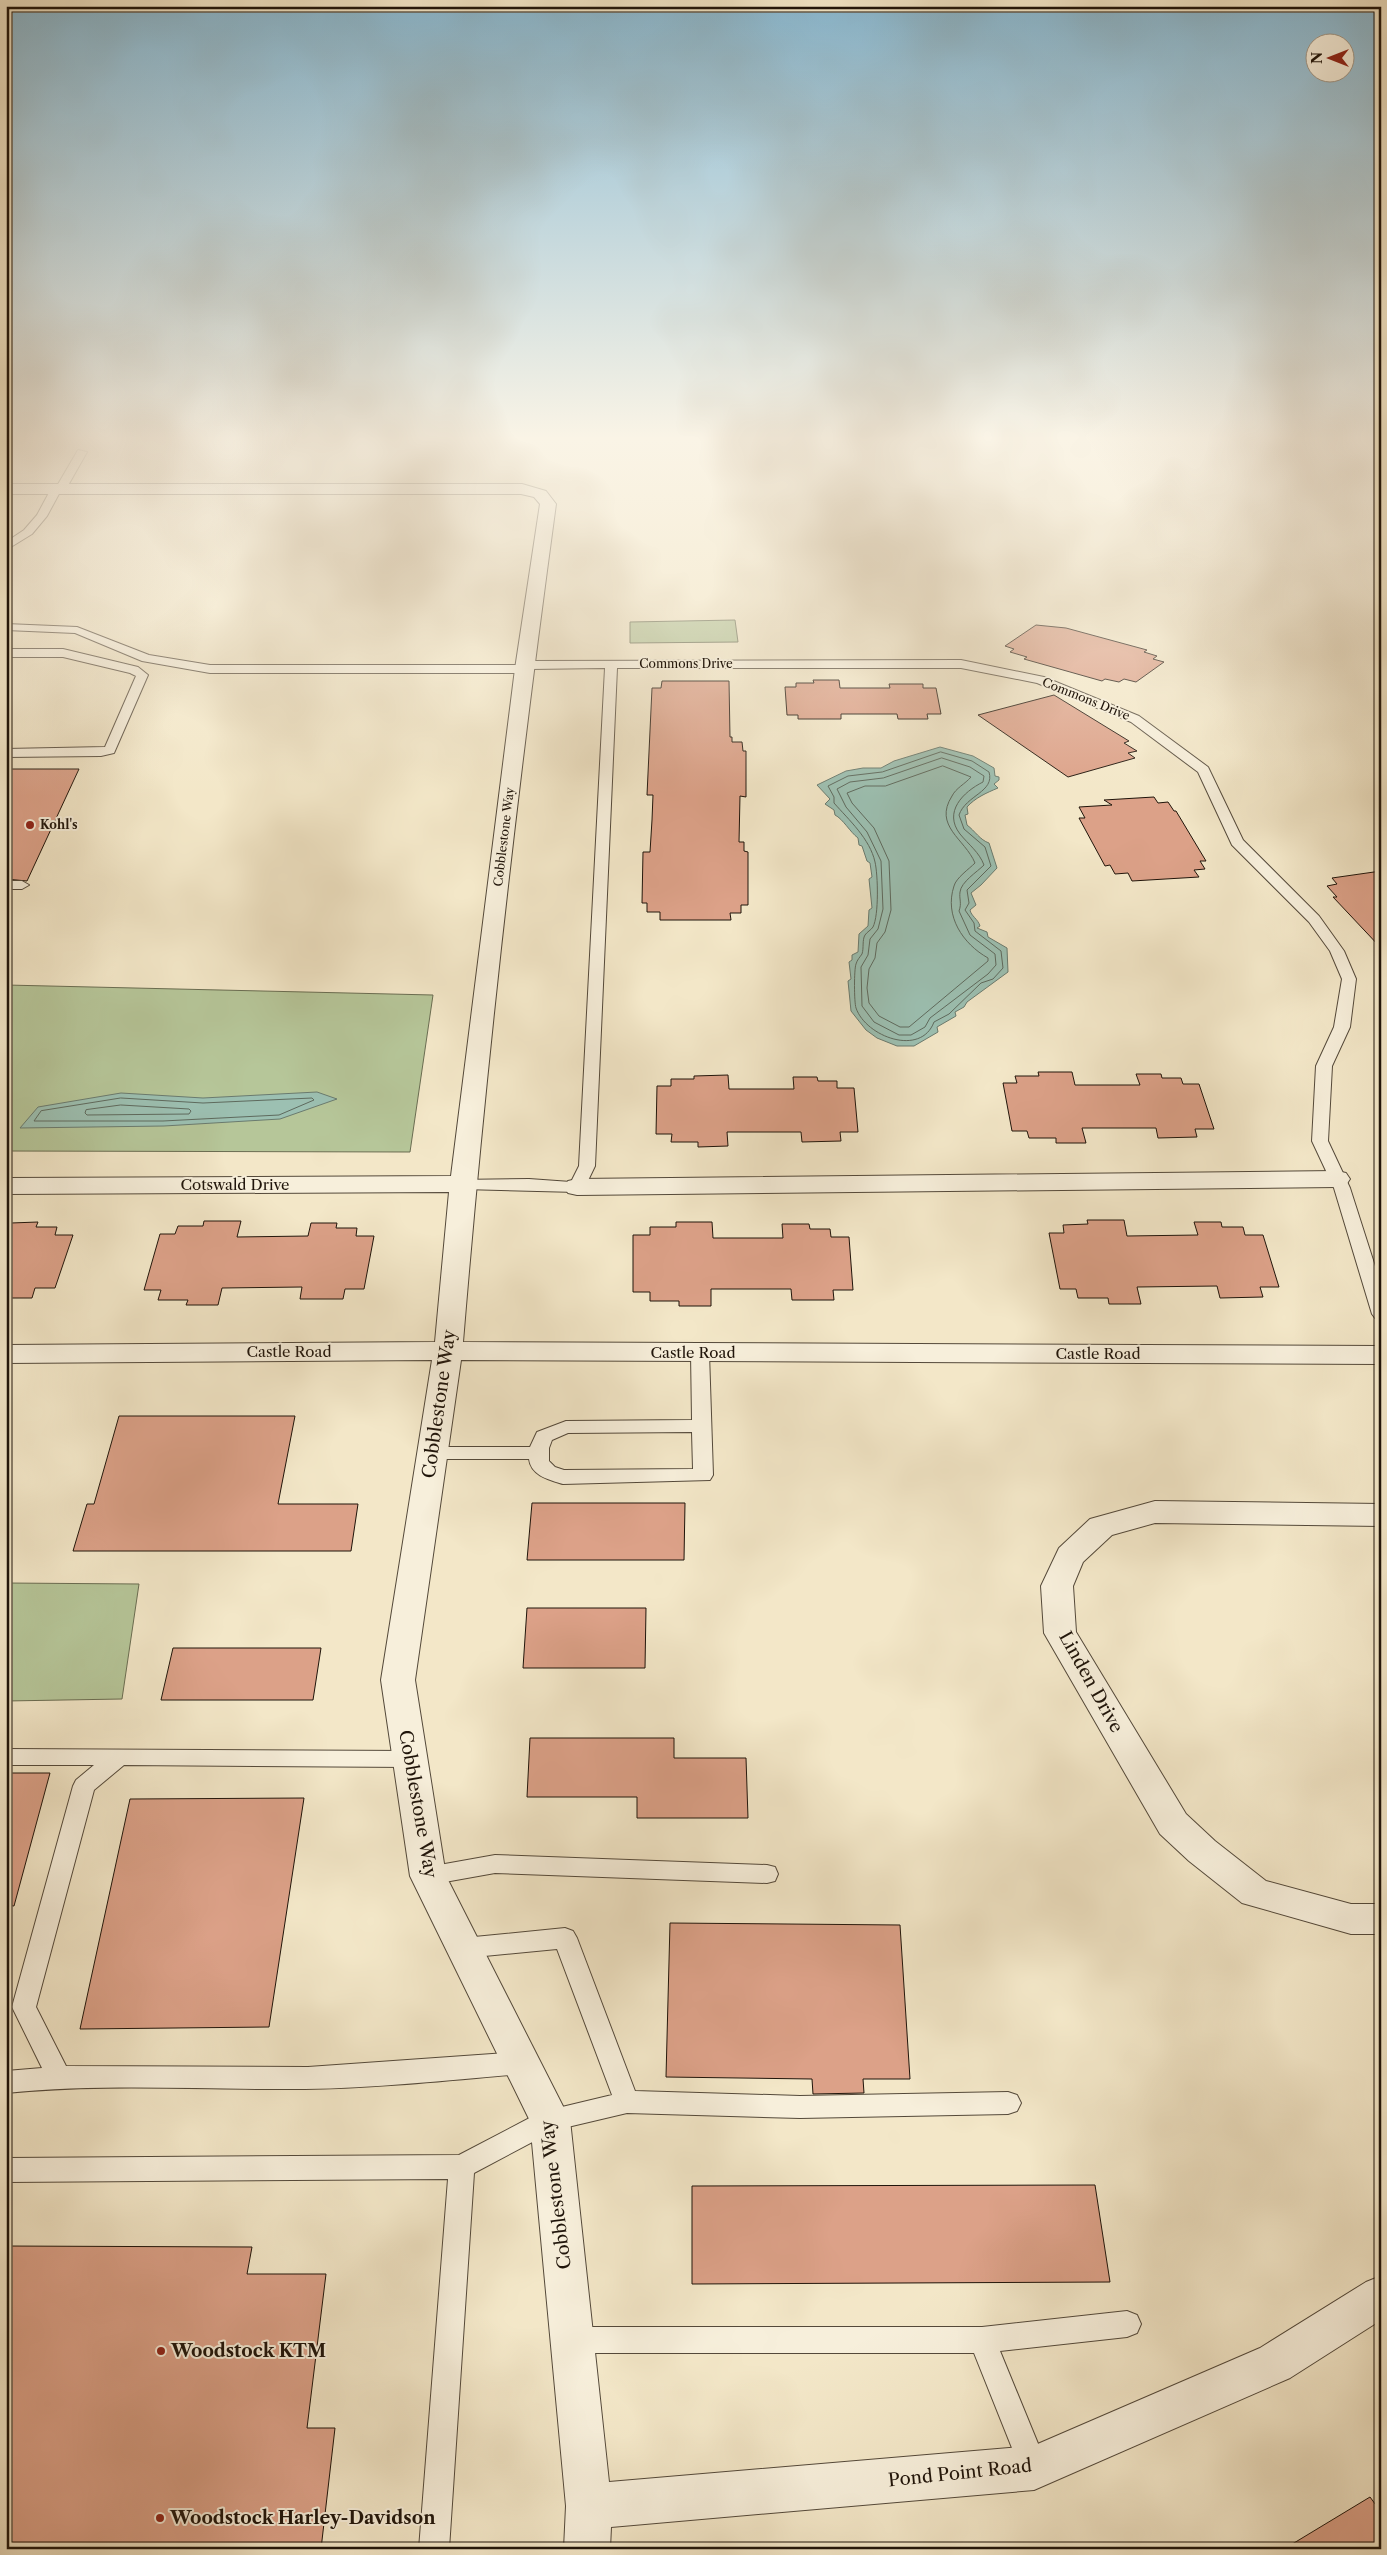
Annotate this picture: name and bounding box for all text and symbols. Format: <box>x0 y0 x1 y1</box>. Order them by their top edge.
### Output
north arrow <box>1304 32 1354 82</box>
text: N <box>1308 52 1326 64</box>
street label: Commons Drive <box>639 656 733 671</box>
street label: Commons Drive <box>1040 674 1133 723</box>
street label: Cobblestone Way <box>490 786 517 887</box>
place label: Kohl's <box>40 817 78 832</box>
marker: Kohl's <box>24 819 36 831</box>
street label: Cotswald Drive <box>181 1175 289 1194</box>
street label: Cobblestone Way <box>418 1327 460 1480</box>
street label: Castle Road <box>246 1342 332 1361</box>
street label: Castle Road <box>650 1343 736 1362</box>
street label: Castle Road <box>1055 1344 1141 1363</box>
street label: Linden Drive <box>1054 1628 1128 1736</box>
street label: Cobblestone Way <box>394 1728 442 1881</box>
street label: Cobblestone Way <box>536 2118 576 2271</box>
place label: Woodstock KTM <box>170 2340 326 2362</box>
marker: Woodstock KTM <box>155 2345 167 2357</box>
street label: Pond Point Road <box>887 2455 1033 2491</box>
place label: Woodstock Harley-Davidson <box>169 2507 436 2529</box>
marker: Woodstock Harley-Davidson <box>154 2512 166 2524</box>

